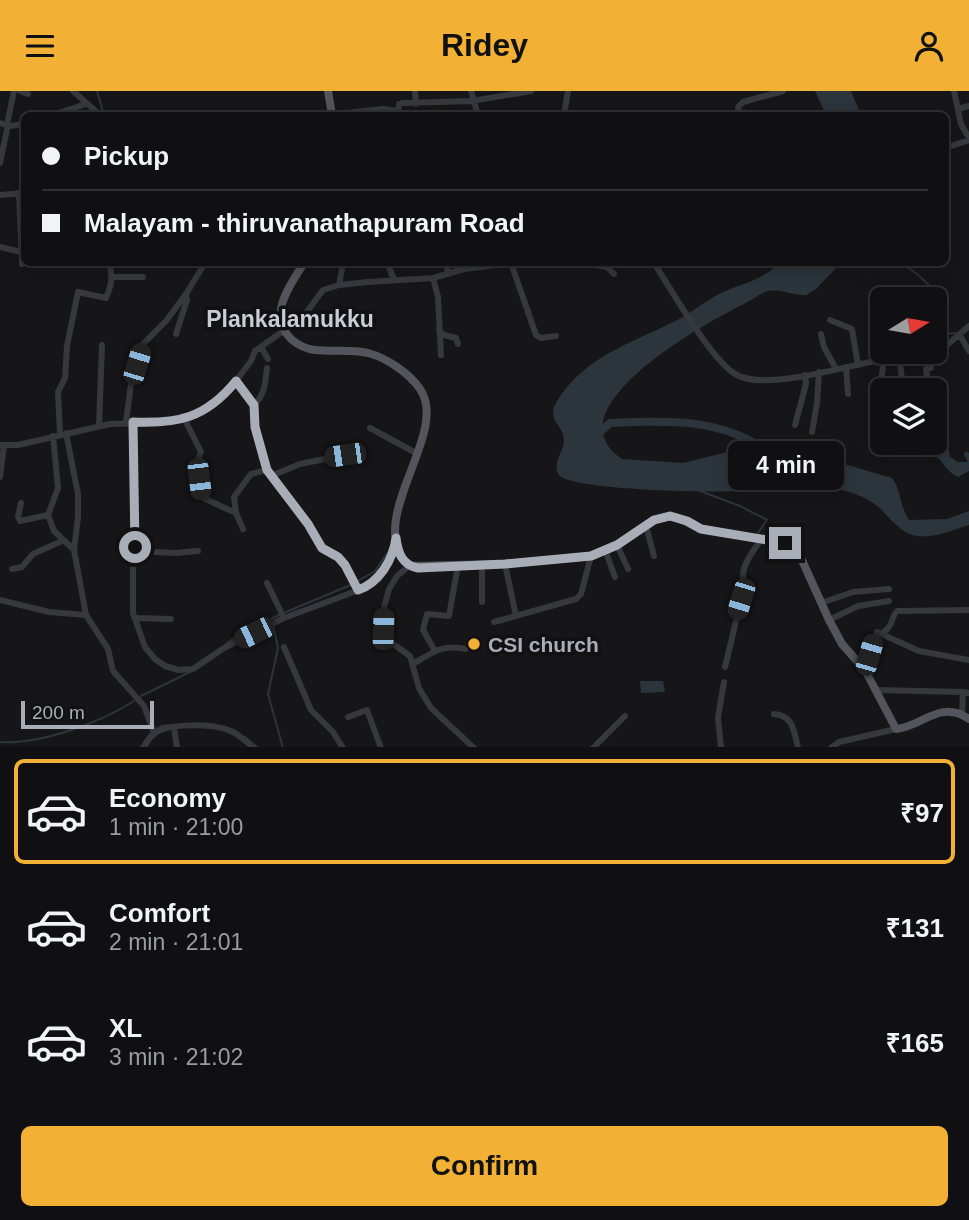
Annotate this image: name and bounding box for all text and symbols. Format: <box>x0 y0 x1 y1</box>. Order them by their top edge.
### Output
icon: menu <box>21 27 59 65</box>
text: Ridey <box>441 27 528 63</box>
icon: person <box>910 27 948 65</box>
text: Pickup <box>84 141 169 171</box>
text: Malayam - thiruvanathapuram Road <box>84 208 525 238</box>
north arrow <box>870 287 947 364</box>
map controls <box>870 287 947 455</box>
district label: Plankalamukku <box>206 306 374 332</box>
car <box>121 341 154 387</box>
button: layers <box>870 378 947 455</box>
callout: 4 min <box>727 441 843 491</box>
car <box>323 442 368 468</box>
text: 4 min <box>756 452 816 478</box>
car <box>187 457 212 501</box>
route end <box>769 527 801 559</box>
route start <box>119 531 151 563</box>
car <box>725 576 758 622</box>
car <box>372 608 395 650</box>
car <box>231 614 278 652</box>
car <box>854 632 885 678</box>
place label: CSI church <box>488 633 599 656</box>
marker: CSI church <box>466 636 482 652</box>
scale bar <box>21 699 154 730</box>
text: 200 m <box>32 702 85 723</box>
icon: car <box>25 780 88 843</box>
text: Economy <box>109 783 226 813</box>
text: ₹97 <box>900 798 944 828</box>
text: 1 min · 21:00 <box>109 814 243 840</box>
icon: car <box>25 895 88 958</box>
text: Comfort <box>109 898 210 928</box>
text: ₹131 <box>886 913 944 943</box>
text: 2 min · 21:01 <box>109 929 243 955</box>
icon: car <box>25 1010 88 1073</box>
text: XL <box>109 1013 142 1043</box>
text: ₹165 <box>886 1028 944 1058</box>
text: 3 min · 21:02 <box>109 1044 243 1070</box>
button: Confirm <box>21 1126 948 1206</box>

